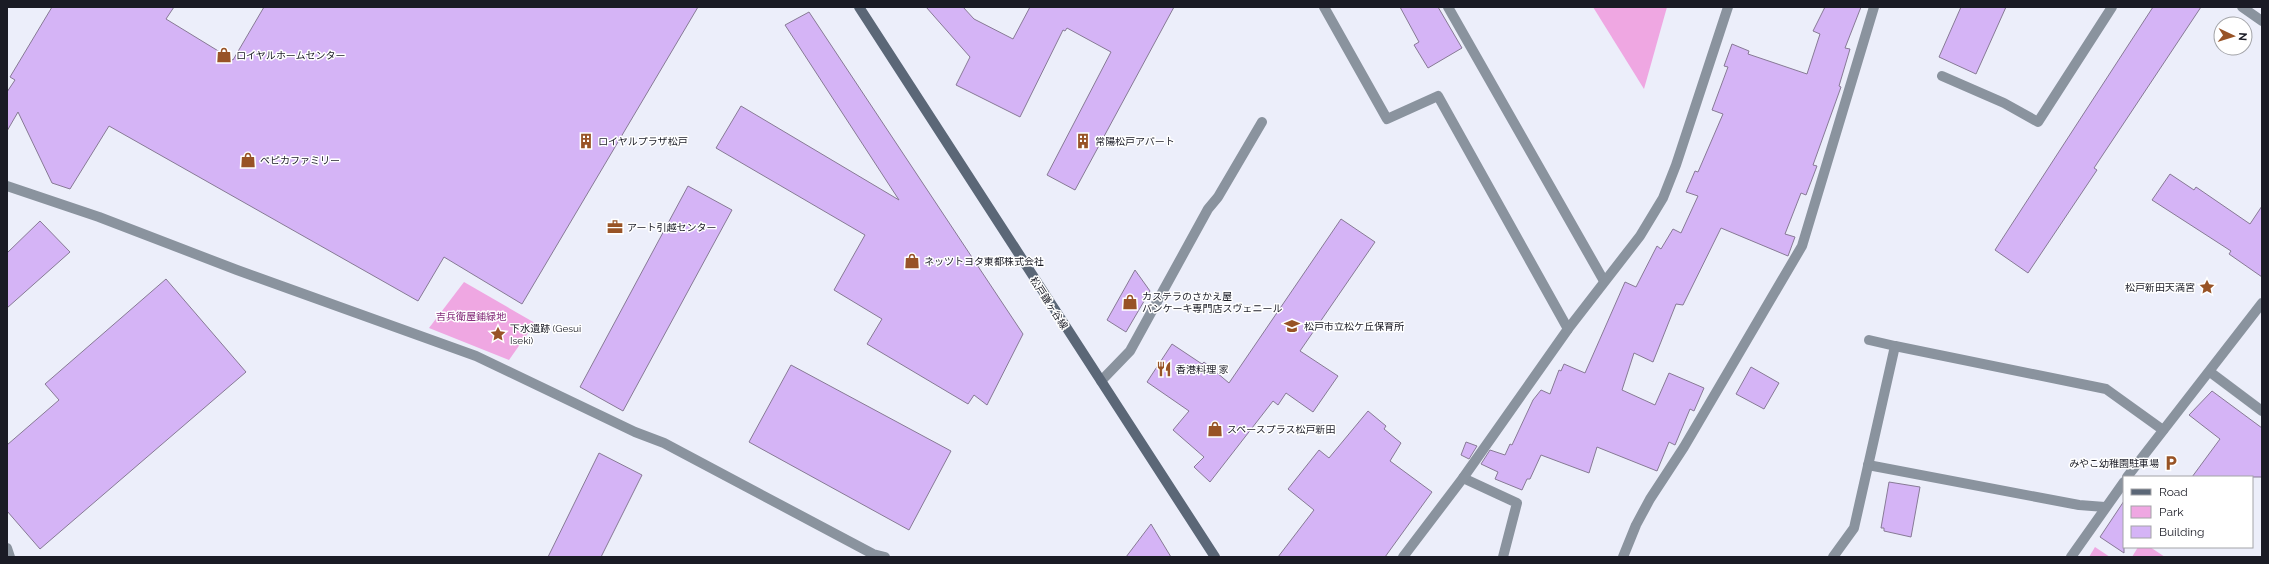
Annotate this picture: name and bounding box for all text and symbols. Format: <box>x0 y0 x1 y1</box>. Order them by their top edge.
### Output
north arrow <box>2213 16 2253 56</box>
text: N <box>2236 32 2249 41</box>
shop icon: ロイヤルホームセンター <box>215 46 233 64</box>
place label: ロイヤルホームセンター <box>236 50 345 61</box>
building icon: ロイヤルプラザ松戸 <box>577 132 595 150</box>
building icon: 常陽松戸アパート <box>1074 132 1092 150</box>
place label: ロイヤルプラザ松戸 <box>598 136 688 147</box>
place label: 常陽松戸アパート <box>1095 136 1175 147</box>
shop icon: ペピカファミリー <box>239 151 257 169</box>
place label: ペピカファミリー <box>260 155 340 166</box>
office icon: アート引越センター <box>606 218 624 236</box>
place label: アート引越センター <box>627 222 716 233</box>
shop icon: ネッツトヨタ東都株式会社 <box>903 252 921 270</box>
place label: ネッツトヨタ東都株式会社 <box>924 256 1044 267</box>
street label: 松戸鎌ヶ谷線 <box>1028 275 1070 331</box>
place icon: 松戸新田天満宮 <box>2198 278 2216 296</box>
place label: 松戸新田天満宮 <box>2125 282 2195 293</box>
place label: カステラのさかえ屋 パンケーキ専門店スヴェニール <box>1142 291 1283 314</box>
shop icon: カステラのさかえ屋 パンケーキ専門店スヴェニール <box>1121 293 1139 311</box>
park label: 吉兵衛屋鋪緑地 <box>436 311 507 322</box>
school or university icon: 松戸市立松ケ丘保育所 <box>1283 317 1301 335</box>
place label: 松戸市立松ケ丘保育所 <box>1304 321 1404 332</box>
place label: 下水遺跡 (Gesui Iseki) <box>510 323 581 346</box>
place icon: 下水遺跡 (Gesui Iseki) <box>489 325 507 343</box>
restaurant icon: 香港料理 家 <box>1155 360 1173 378</box>
place label: 香港料理 家 <box>1176 364 1229 375</box>
shop icon: スペースプラス松戸新田 <box>1206 420 1224 438</box>
place label: スペースプラス松戸新田 <box>1227 424 1336 435</box>
parking icon: みやこ幼稚園駐車場 <box>2162 454 2180 472</box>
place label: みやこ幼稚園駐車場 <box>2069 458 2159 469</box>
legend <box>2123 476 2253 548</box>
text: Road <box>2159 485 2188 499</box>
text: Park <box>2159 505 2184 519</box>
text: Building <box>2159 525 2205 539</box>

